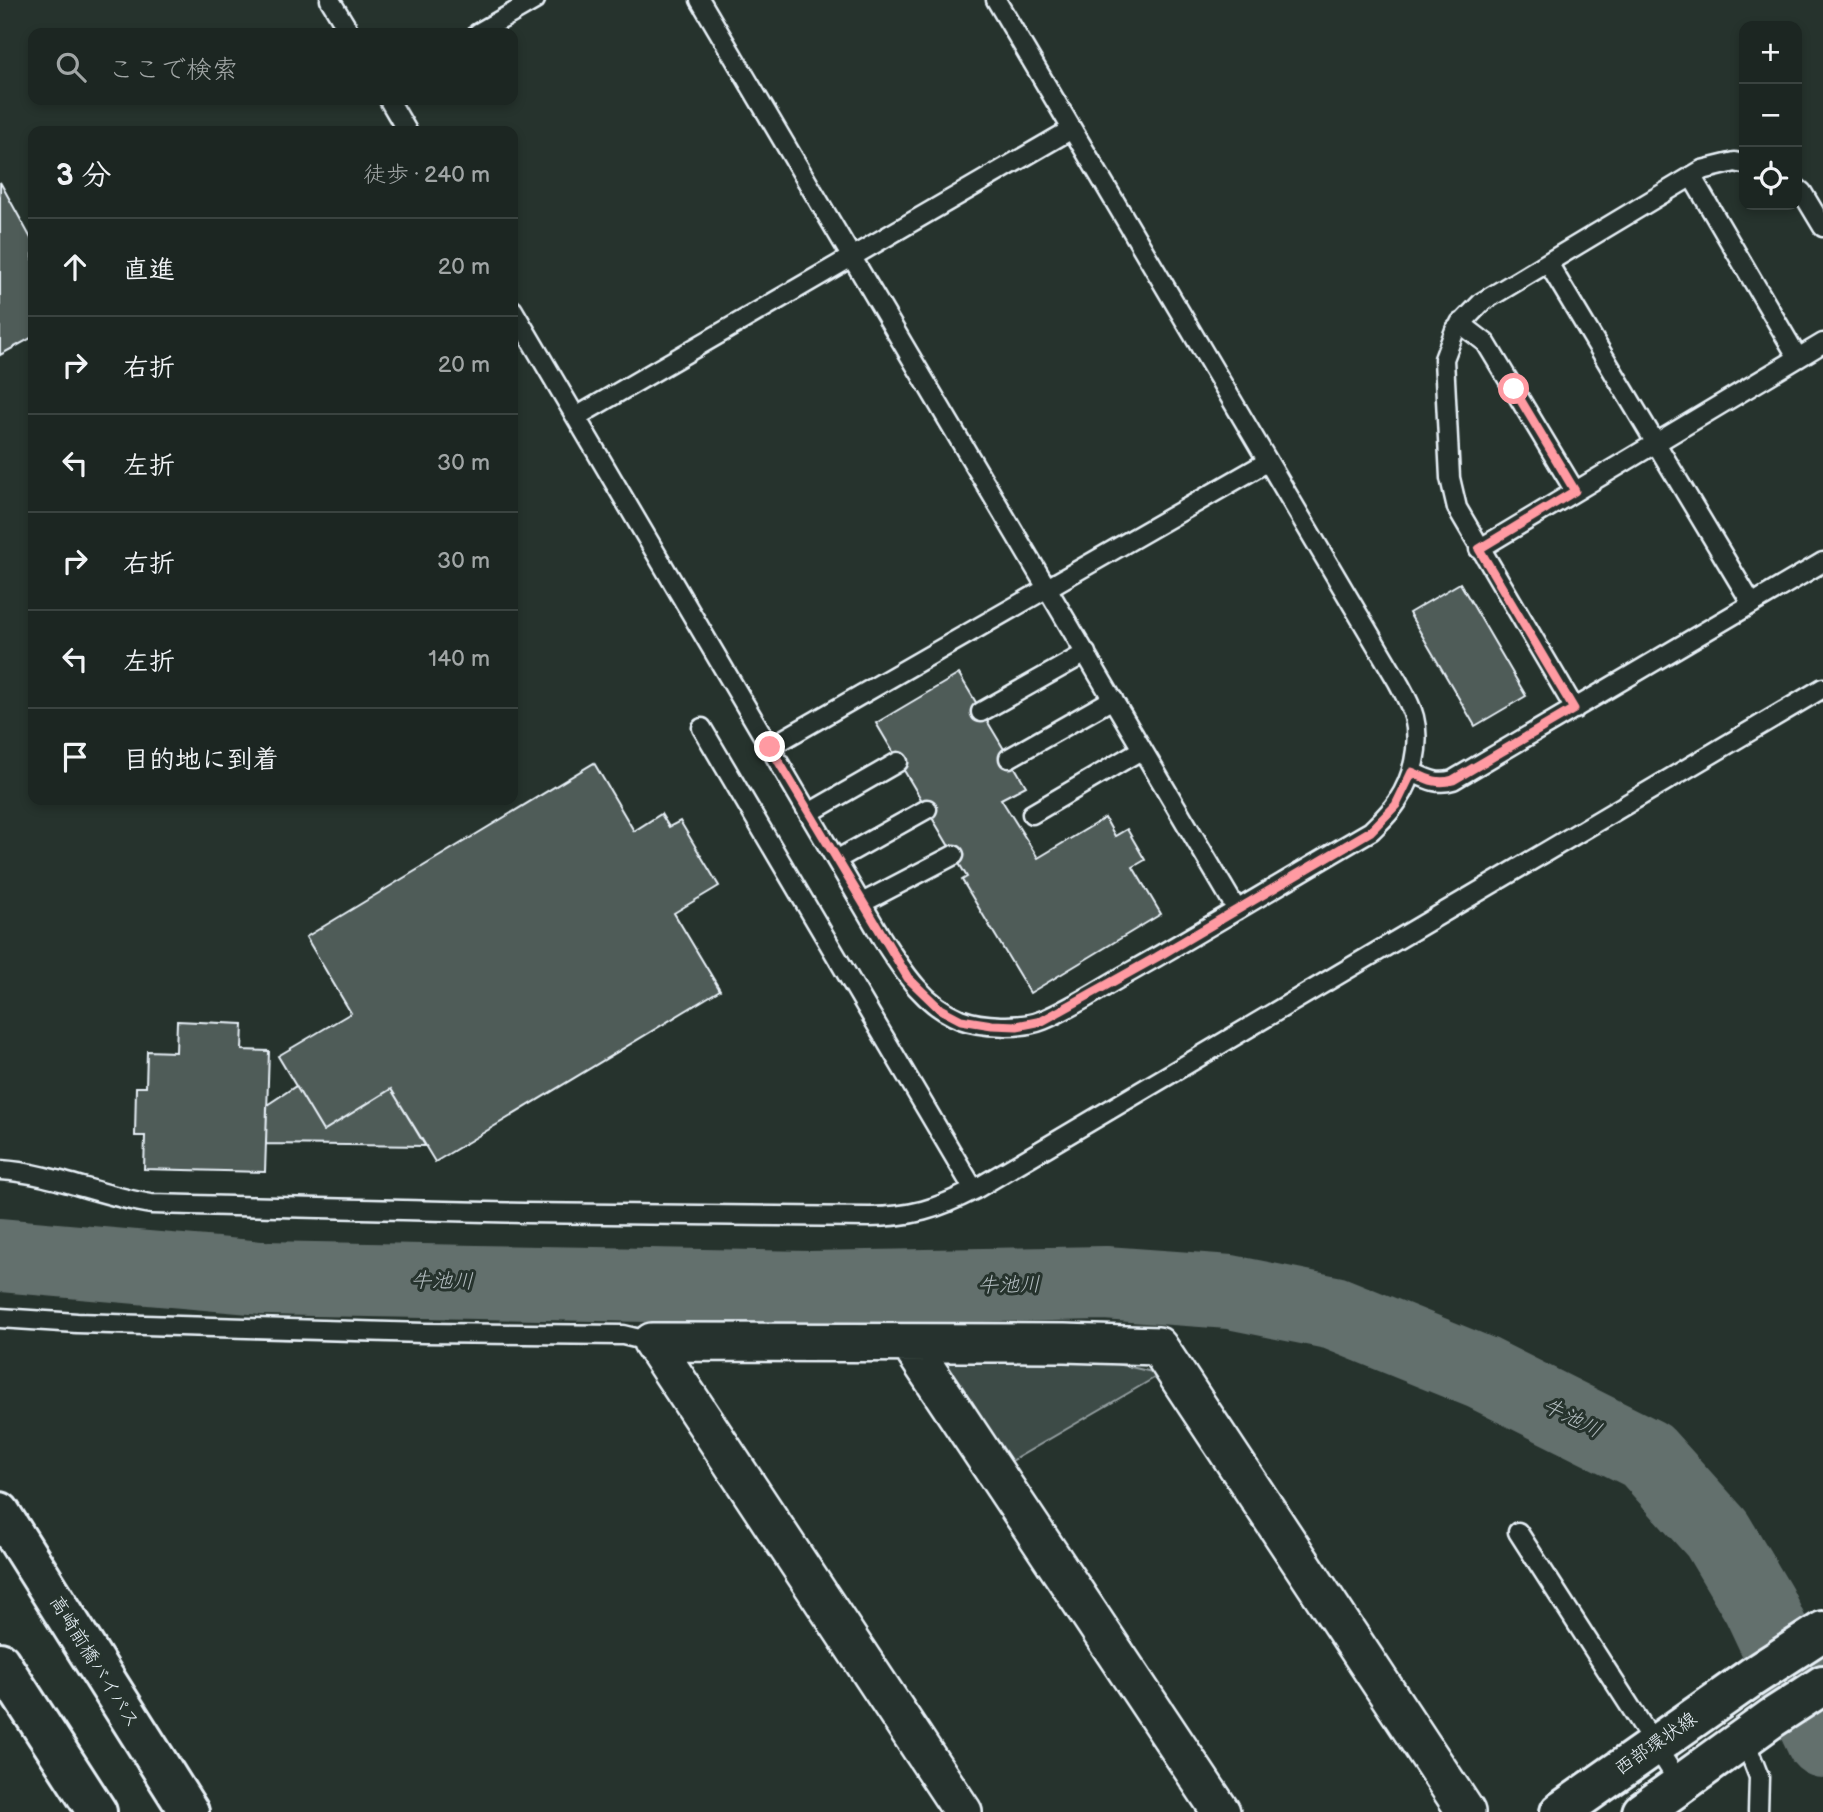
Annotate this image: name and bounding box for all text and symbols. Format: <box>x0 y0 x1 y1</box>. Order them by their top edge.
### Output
map controls <box>1739 21 1802 210</box>
button: + <box>1739 21 1802 84</box>
search box <box>28 28 518 105</box>
icon: search <box>52 48 90 86</box>
text: ここで検索 <box>108 55 238 86</box>
button: − <box>1739 84 1802 147</box>
button: locate <box>1739 147 1802 210</box>
text: 3 分 <box>56 158 112 194</box>
text: 徒歩 · 240 m <box>363 161 490 189</box>
icon: ahead <box>56 248 94 286</box>
text: 20 m <box>438 253 490 281</box>
text: 直進 <box>123 255 175 286</box>
icon: right <box>56 346 94 384</box>
text: 20 m <box>438 351 490 379</box>
text: 右折 <box>123 353 175 384</box>
route start <box>1498 373 1529 404</box>
icon: left <box>56 444 94 482</box>
text: 30 m <box>437 449 490 477</box>
text: 左折 <box>123 451 175 482</box>
icon: right <box>56 542 94 580</box>
text: 30 m <box>437 547 490 575</box>
text: 右折 <box>123 549 175 580</box>
icon: left <box>56 640 94 678</box>
text: 140 m <box>428 645 490 673</box>
text: 左折 <box>123 647 175 678</box>
route end <box>754 731 785 762</box>
icon: arrive <box>56 738 94 776</box>
text: 目的地に到着 <box>123 745 279 776</box>
water label: 牛池川 <box>410 1268 474 1294</box>
water label: 牛池川 <box>977 1272 1041 1298</box>
water label: 牛池川 <box>1538 1393 1606 1443</box>
street label: 高崎前橋バイパス <box>44 1592 144 1732</box>
street label: 西部環状線 <box>1610 1707 1702 1781</box>

